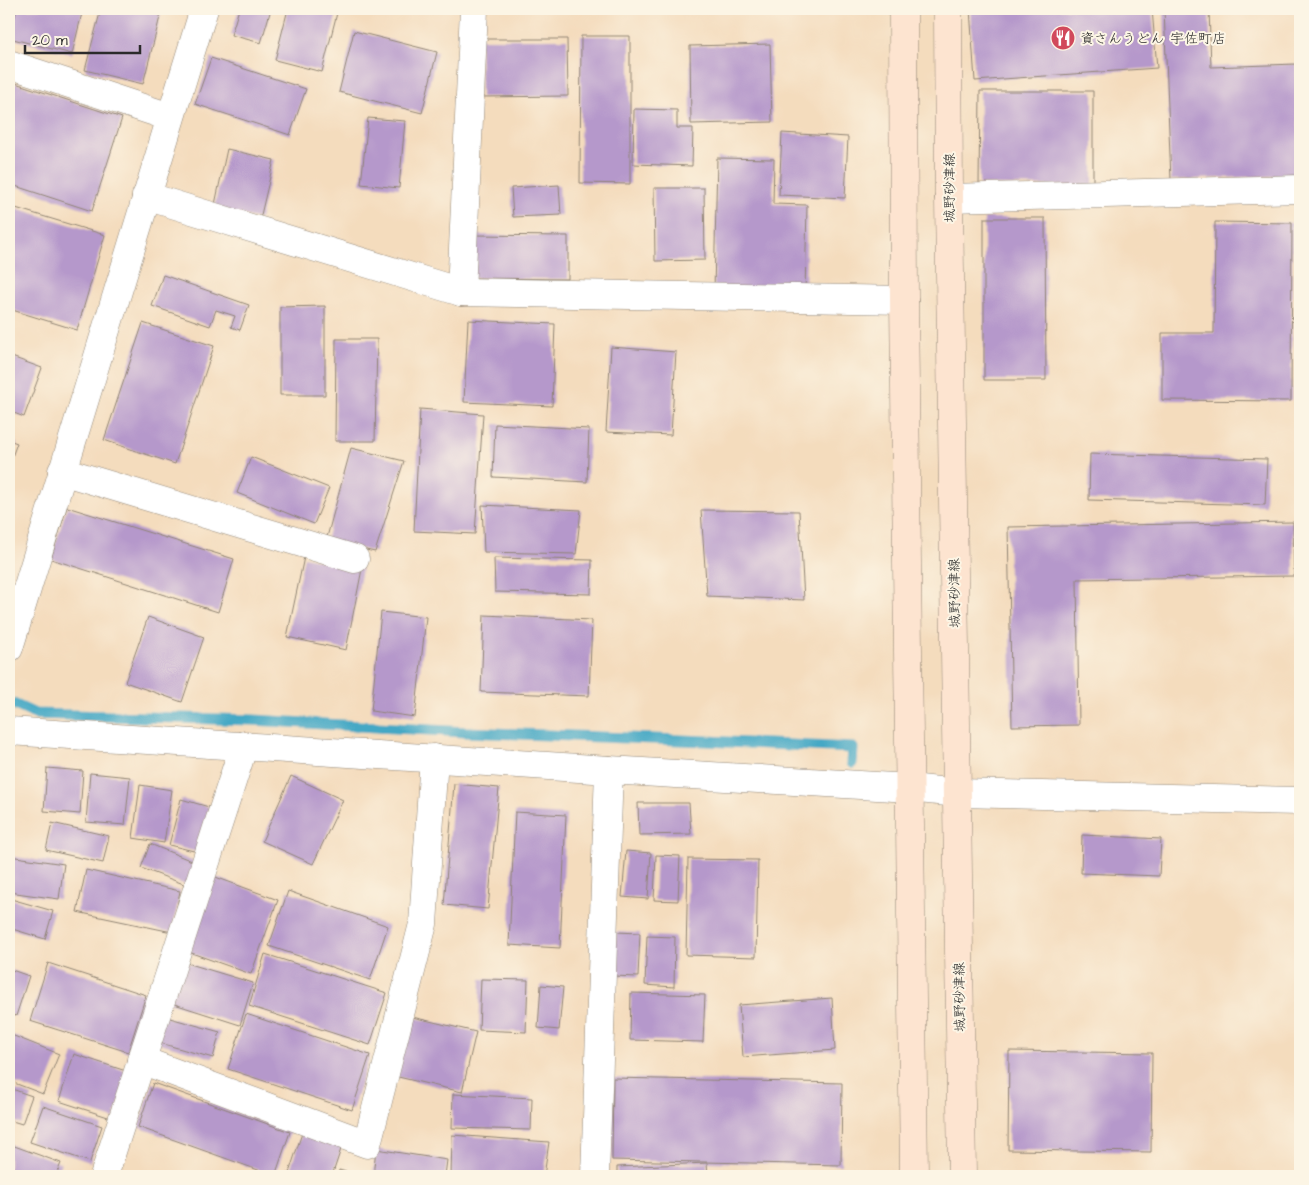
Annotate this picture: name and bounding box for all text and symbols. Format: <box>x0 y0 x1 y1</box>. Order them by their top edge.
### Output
scale bar <box>25 22 140 54</box>
restaurant icon: 資さんうどん 宇佐町店 <box>1050 25 1076 51</box>
place label: 資さんうどん 宇佐町店 <box>1080 29 1226 49</box>
text: 20 m <box>32 30 68 51</box>
street label: 城野砂津線 <box>940 153 960 223</box>
street label: 城野砂津線 <box>944 558 966 628</box>
street label: 城野砂津線 <box>949 962 971 1032</box>

